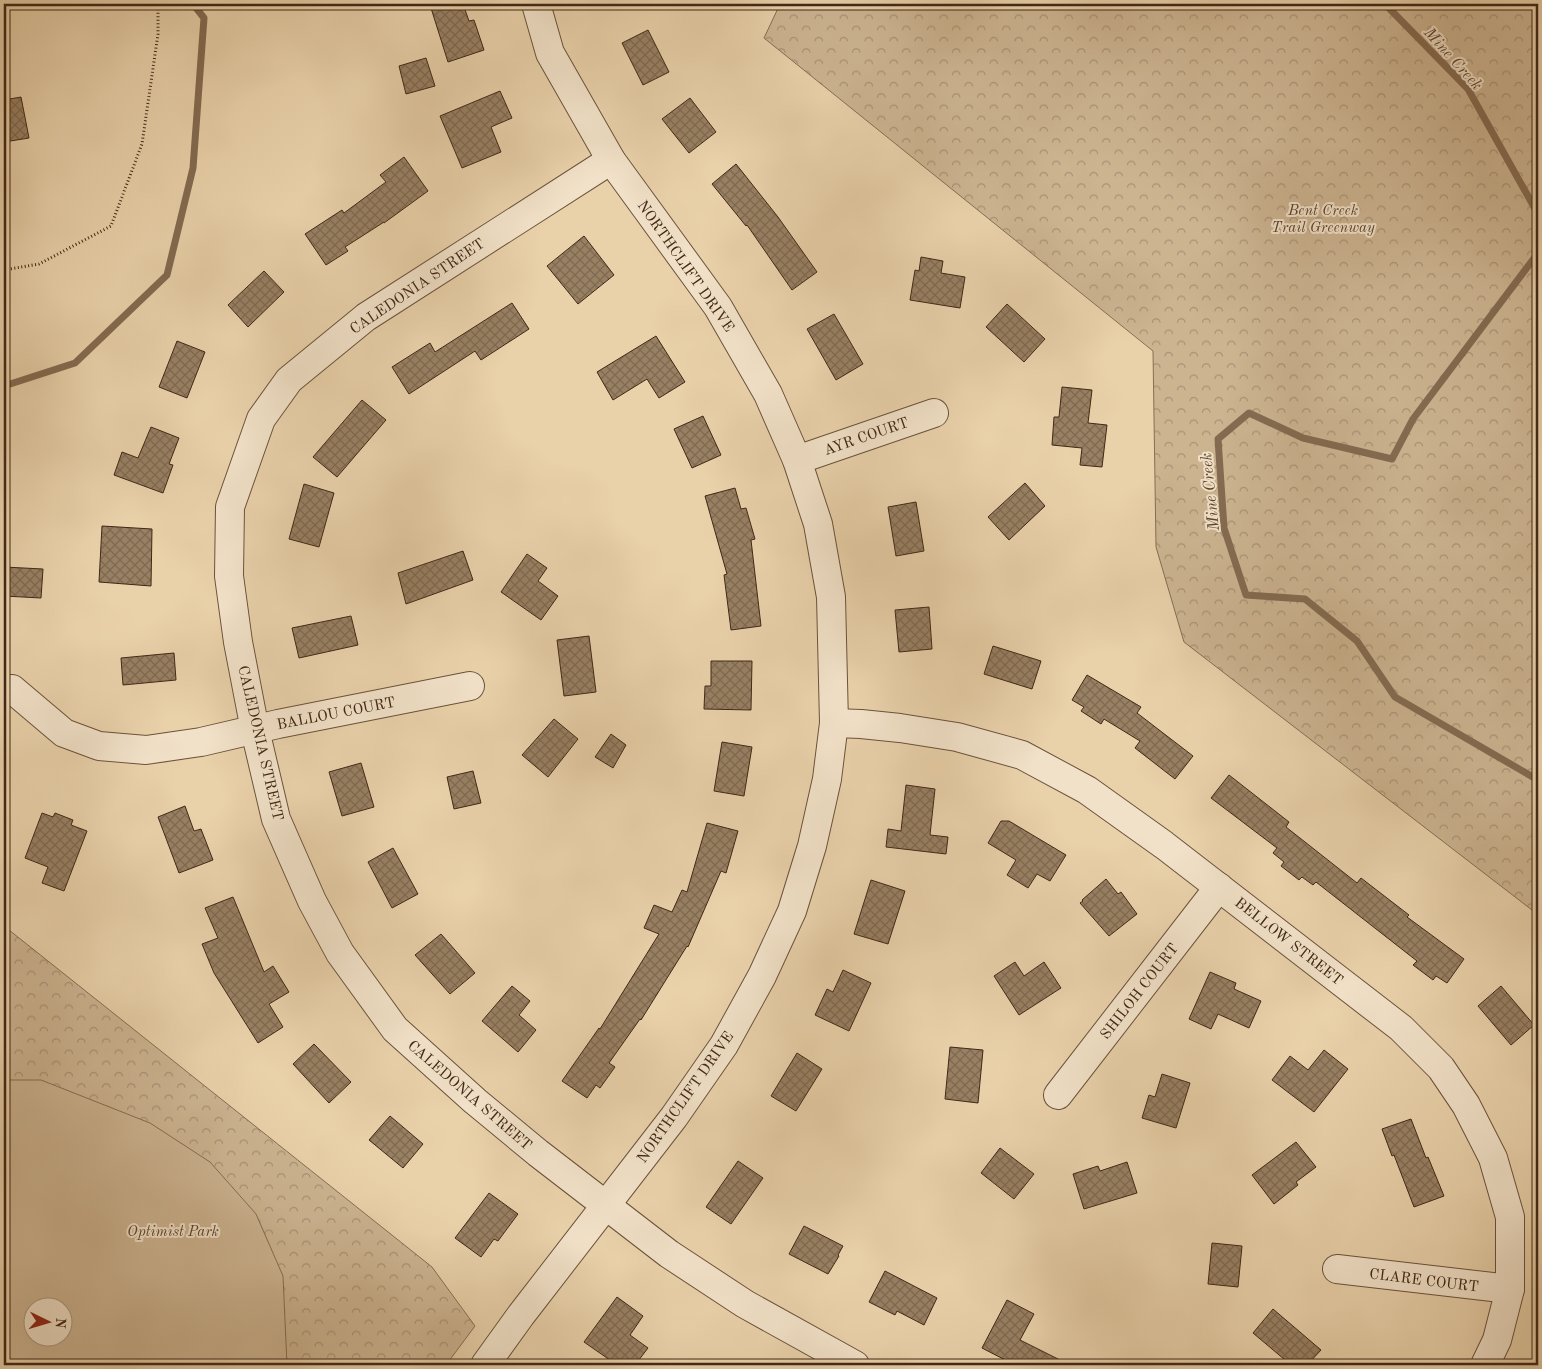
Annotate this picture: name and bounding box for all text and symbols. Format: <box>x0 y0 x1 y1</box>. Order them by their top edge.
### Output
water label: Mine Creek <box>1420 24 1485 94</box>
street label: NORTHCLIFT DRIVE <box>634 198 736 335</box>
park label: Bent Creek Trail Greenway <box>1271 204 1375 236</box>
street label: CALEDONIA STREET <box>348 237 488 338</box>
street label: AYR COURT <box>822 416 911 459</box>
water label: Mine Creek <box>1199 452 1223 533</box>
street label: CALEDONIA STREET <box>234 664 285 822</box>
street label: BALLOU COURT <box>276 696 397 733</box>
street label: BELLOW STREET <box>1231 895 1345 989</box>
street label: SHILOH COURT <box>1098 941 1182 1043</box>
street label: NORTHCLIFT DRIVE <box>635 1029 737 1166</box>
street label: CALEDONIA STREET <box>404 1038 534 1154</box>
park label: Optimist Park <box>127 1225 219 1240</box>
street label: CLARE COURT <box>1368 1267 1479 1296</box>
north arrow <box>22 1296 72 1346</box>
text: N <box>52 1317 67 1329</box>

